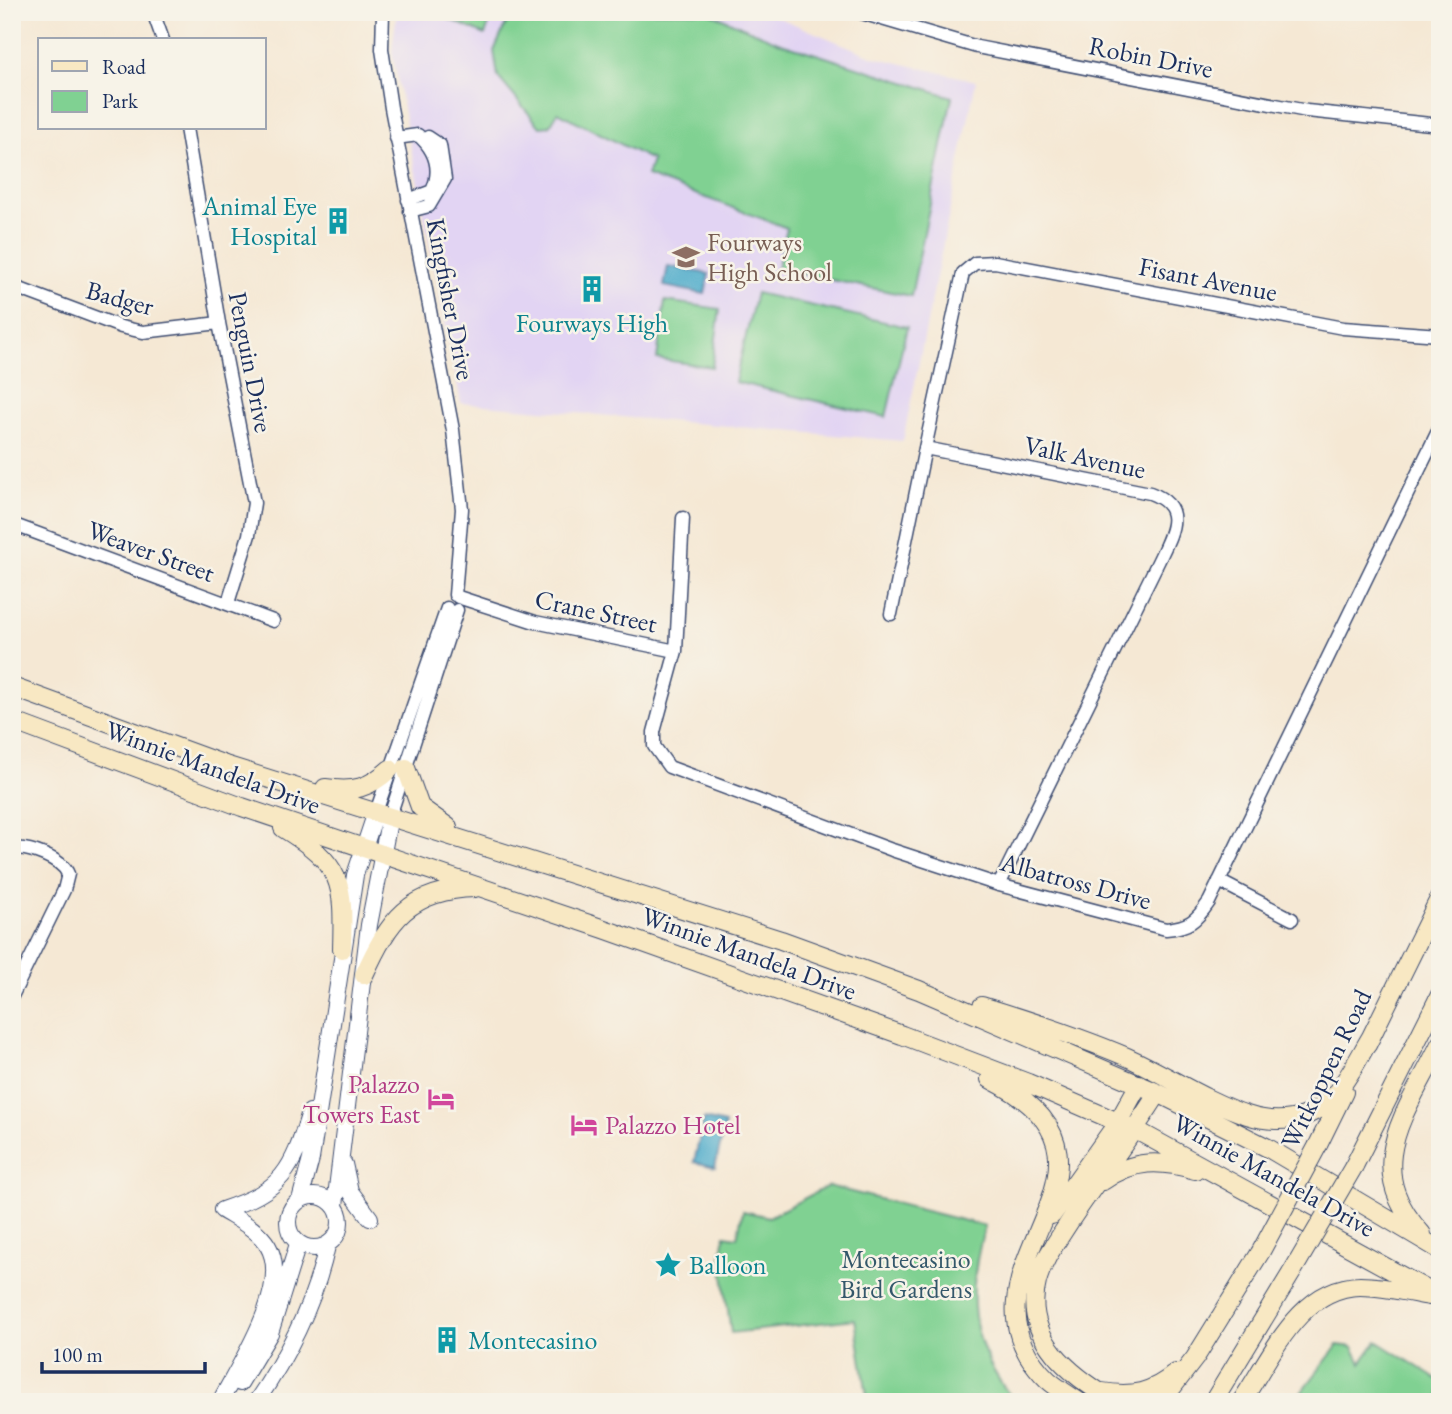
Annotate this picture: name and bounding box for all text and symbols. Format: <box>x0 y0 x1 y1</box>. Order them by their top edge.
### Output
street label: Robin Drive <box>1086 28 1216 86</box>
legend <box>38 38 266 130</box>
text: Road <box>102 53 146 80</box>
text: Park <box>102 87 139 114</box>
place label: Animal Eye Hospital <box>201 189 317 253</box>
building icon: Animal Eye Hospital <box>323 206 353 236</box>
street label: Kingfisher Drive <box>419 215 483 383</box>
place label: Fourways High School <box>707 225 832 289</box>
school or university icon: Fourways High School <box>671 242 701 272</box>
street label: Fisant Avenue <box>1136 249 1280 309</box>
street label: Badger <box>82 273 158 323</box>
building icon: Fourways High <box>577 274 607 304</box>
street label: Penguin Drive <box>221 289 281 435</box>
place label: Fourways High <box>516 306 668 340</box>
street label: Valk Avenue <box>1021 428 1149 486</box>
street label: Weaver Street <box>83 512 219 590</box>
street label: Crane Street <box>532 582 660 640</box>
street label: Winnie Mandela Drive <box>101 712 325 822</box>
street label: Albatross Drive <box>996 844 1155 917</box>
street label: Winnie Mandela Drive <box>637 898 861 1008</box>
street label: Witkoppen Road <box>1273 983 1380 1154</box>
place label: Palazzo Towers East <box>302 1067 420 1131</box>
hotel icon: Palazzo Towers East <box>426 1084 456 1114</box>
street label: Winnie Mandela Drive <box>1167 1105 1381 1245</box>
place label: Palazzo Hotel <box>605 1108 741 1142</box>
hotel icon: Palazzo Hotel <box>569 1110 599 1140</box>
park label: Montecasino Bird Gardens <box>840 1242 972 1306</box>
place label: Balloon <box>689 1248 767 1282</box>
place icon: Balloon <box>653 1250 683 1280</box>
place label: Montecasino <box>468 1323 597 1357</box>
building icon: Montecasino <box>432 1325 462 1355</box>
scale bar <box>42 1330 205 1374</box>
text: 100 m <box>52 1341 103 1368</box>

